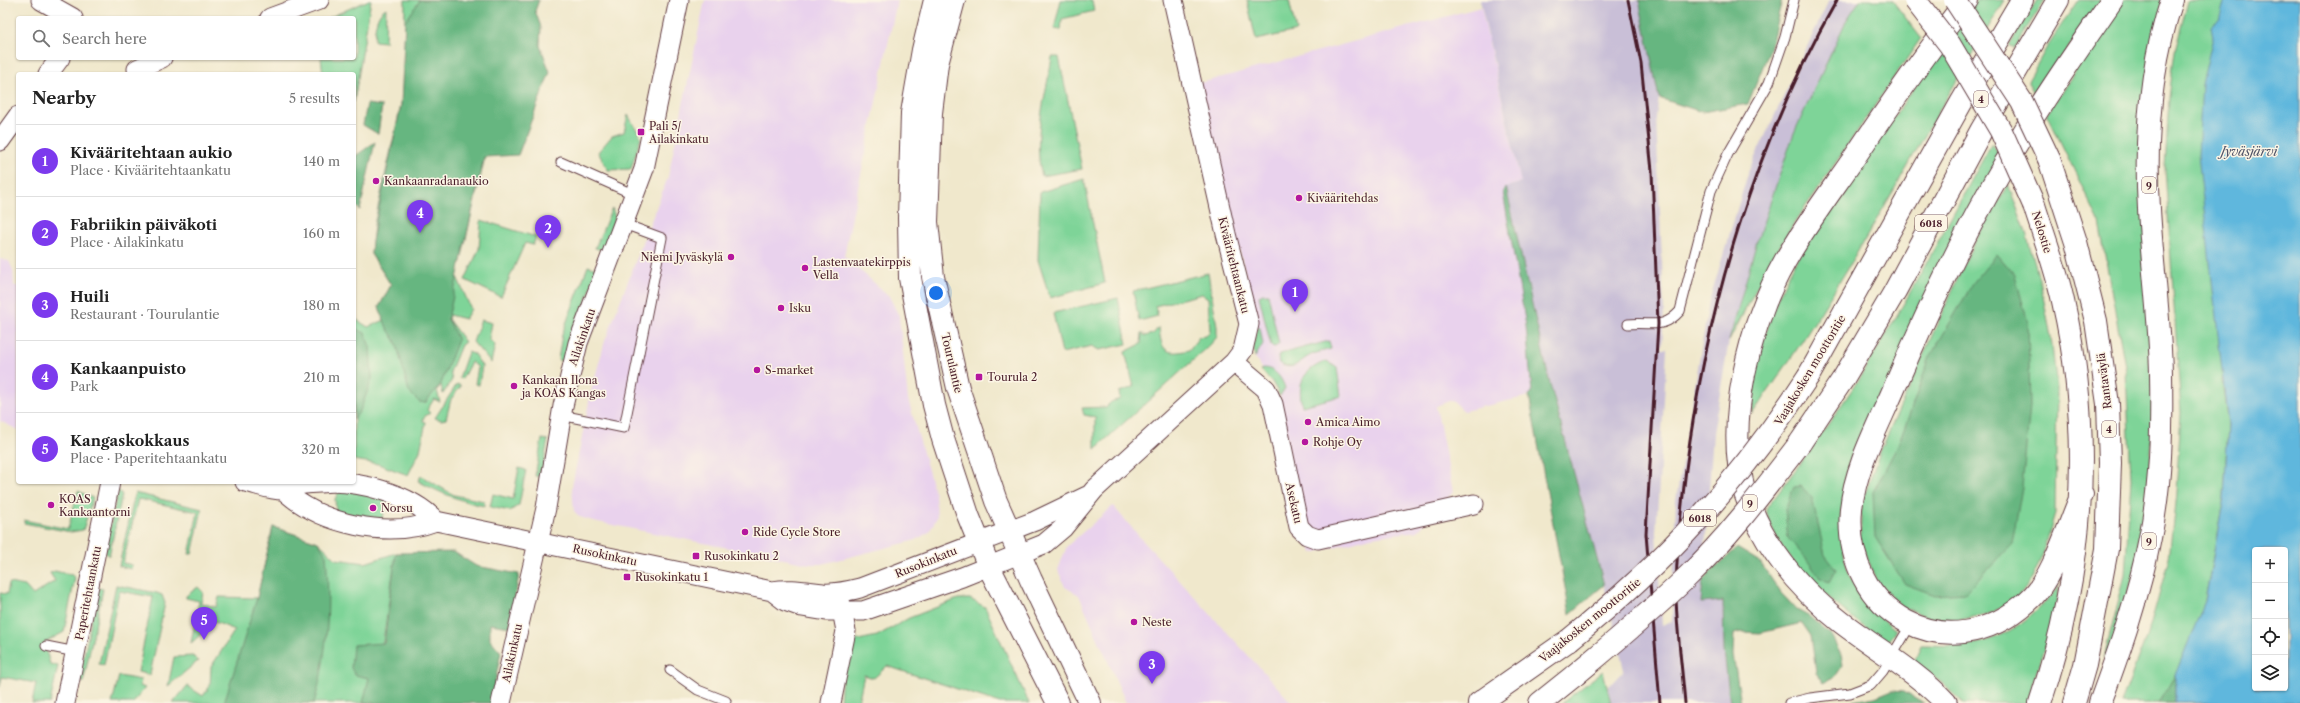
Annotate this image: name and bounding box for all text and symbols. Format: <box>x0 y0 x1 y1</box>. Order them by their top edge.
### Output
search box <box>16 16 356 60</box>
icon: search <box>30 27 52 49</box>
text: Search here <box>62 29 147 48</box>
text: Nearby <box>32 88 96 108</box>
text: 5 results <box>289 90 340 106</box>
road number: 4 <box>1974 91 1988 107</box>
place label: Pali 5/ Ailakinkatu <box>648 119 709 146</box>
marker: Pali 5/ Ailakinkatu <box>636 127 646 137</box>
text: Kivääritehtaan aukio <box>70 143 232 162</box>
water label: Jyväsjärvi <box>2217 144 2278 159</box>
text: 1 <box>42 153 48 169</box>
text: 140 m <box>303 153 340 169</box>
text: Place · Kivääritehtaankatu <box>70 162 231 178</box>
place label: Kankaanradanaukio <box>384 174 489 188</box>
marker: Kankaanradanaukio <box>371 176 381 186</box>
road number: 9 <box>2142 177 2156 193</box>
place label: Kivääritehdas <box>1307 191 1378 205</box>
marker: Kivääritehdas <box>1294 193 1304 203</box>
pin: 4 <box>407 200 433 233</box>
street label: Nelostie <box>2029 209 2055 255</box>
text: Fabriikin päiväkoti <box>70 215 217 234</box>
pin: 2 <box>535 215 561 248</box>
street label: Kivääritehtaankatu <box>1215 215 1253 315</box>
road number: 6018 <box>1915 215 1947 231</box>
text: 2 <box>41 225 49 241</box>
text: 160 m <box>303 225 340 241</box>
text: Place · Ailakinkatu <box>70 234 184 250</box>
place label: Niemi Jyväskylä <box>641 250 723 264</box>
marker: Niemi Jyväskylä <box>726 252 736 262</box>
place label: Lastenvaatekirppis Vella <box>812 255 911 282</box>
marker: Lastenvaatekirppis Vella <box>800 263 810 273</box>
pin: 1 <box>1282 279 1308 312</box>
your location <box>926 283 946 303</box>
text: Huili <box>70 287 109 306</box>
text: 3 <box>41 297 49 313</box>
text: 180 m <box>303 297 340 313</box>
place label: Isku <box>789 301 811 315</box>
marker: Isku <box>776 303 786 313</box>
text: Restaurant · Tourulantie <box>70 306 220 322</box>
street label: Ailakinkatu <box>565 306 598 368</box>
street label: Vaajakosken moottoritie <box>1771 312 1849 429</box>
street label: Tourulantie <box>938 331 966 395</box>
street label: Rantaväylä <box>2094 352 2114 410</box>
text: Kankaanpuisto <box>70 359 186 378</box>
place label: S-market <box>765 363 813 377</box>
marker: S-market <box>752 365 762 375</box>
text: 4 <box>41 369 49 385</box>
text: 210 m <box>303 369 340 385</box>
place label: Tourula 2 <box>987 370 1037 384</box>
marker: Tourula 2 <box>974 372 984 382</box>
place label: Kankaan Ilona ja KOAS Kangas <box>520 373 606 400</box>
text: Park <box>70 378 98 394</box>
marker: Kankaan Ilona ja KOAS Kangas <box>509 381 519 391</box>
place label: Amica Aimo <box>1315 415 1380 429</box>
marker: Amica Aimo <box>1303 417 1313 427</box>
road number: 4 <box>2102 421 2116 437</box>
text: Kangaskokkaus <box>70 431 189 450</box>
place label: Rohje Oy <box>1313 435 1363 449</box>
marker: Rohje Oy <box>1300 437 1310 447</box>
text: 5 <box>41 441 49 457</box>
text: 320 m <box>302 441 340 457</box>
text: Place · Paperitehtaankatu <box>70 450 227 466</box>
street label: Asekatu <box>1282 480 1306 525</box>
place label: KOAS Kankaantorni <box>59 492 131 519</box>
road number: 9 <box>1743 495 1757 511</box>
marker: KOAS Kankaantorni <box>46 500 56 510</box>
place label: Norsu <box>381 501 413 515</box>
marker: Norsu <box>368 503 378 513</box>
road number: 6018 <box>1684 510 1716 526</box>
place label: Ride Cycle Store <box>753 525 841 539</box>
marker: Ride Cycle Store <box>740 527 750 537</box>
road number: 9 <box>2142 533 2156 549</box>
street label: Rusokinkatu <box>571 541 639 569</box>
street label: Rusokinkatu <box>893 543 959 581</box>
street label: Paperitehtaankatu <box>72 544 104 641</box>
map controls <box>2252 547 2288 691</box>
button: + <box>2252 547 2288 583</box>
place label: Rusokinkatu 2 <box>704 549 779 563</box>
marker: Rusokinkatu 2 <box>691 551 701 561</box>
place label: Rusokinkatu 1 <box>635 570 708 584</box>
marker: Rusokinkatu 1 <box>622 572 632 582</box>
street label: Vaajakosken moottoritie <box>1536 575 1644 666</box>
button: − <box>2252 583 2288 619</box>
pin: 5 <box>191 607 217 640</box>
place label: Neste <box>1142 615 1172 629</box>
marker: Neste <box>1129 617 1139 627</box>
button: locate <box>2252 619 2288 655</box>
street label: Ailakinkatu <box>499 622 525 685</box>
pin: 3 <box>1139 651 1165 684</box>
button: layers <box>2252 655 2288 691</box>

